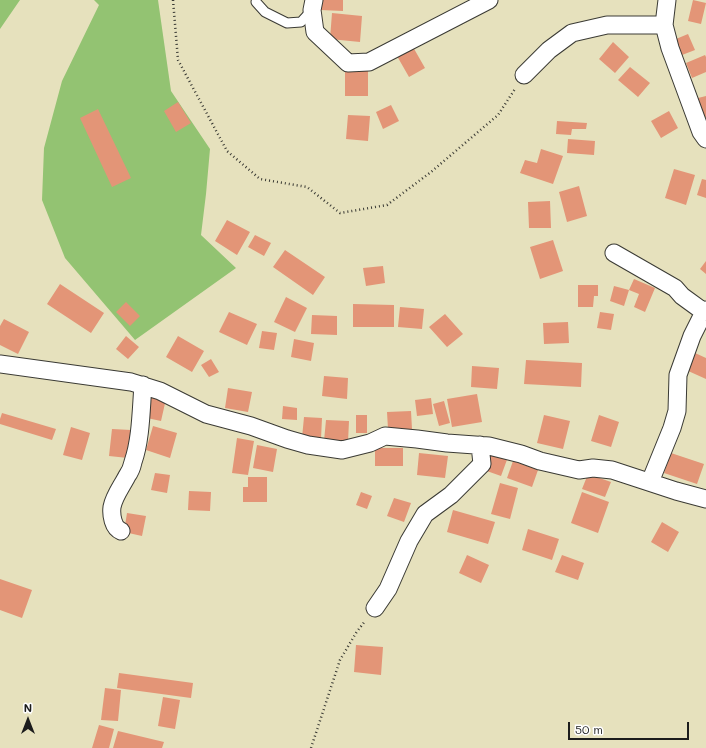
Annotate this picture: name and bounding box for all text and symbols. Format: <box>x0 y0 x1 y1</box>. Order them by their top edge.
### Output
north arrow <box>8 700 48 740</box>
text: N <box>24 700 32 715</box>
scale bar <box>570 714 691 740</box>
text: 50 m <box>575 721 603 737</box>

